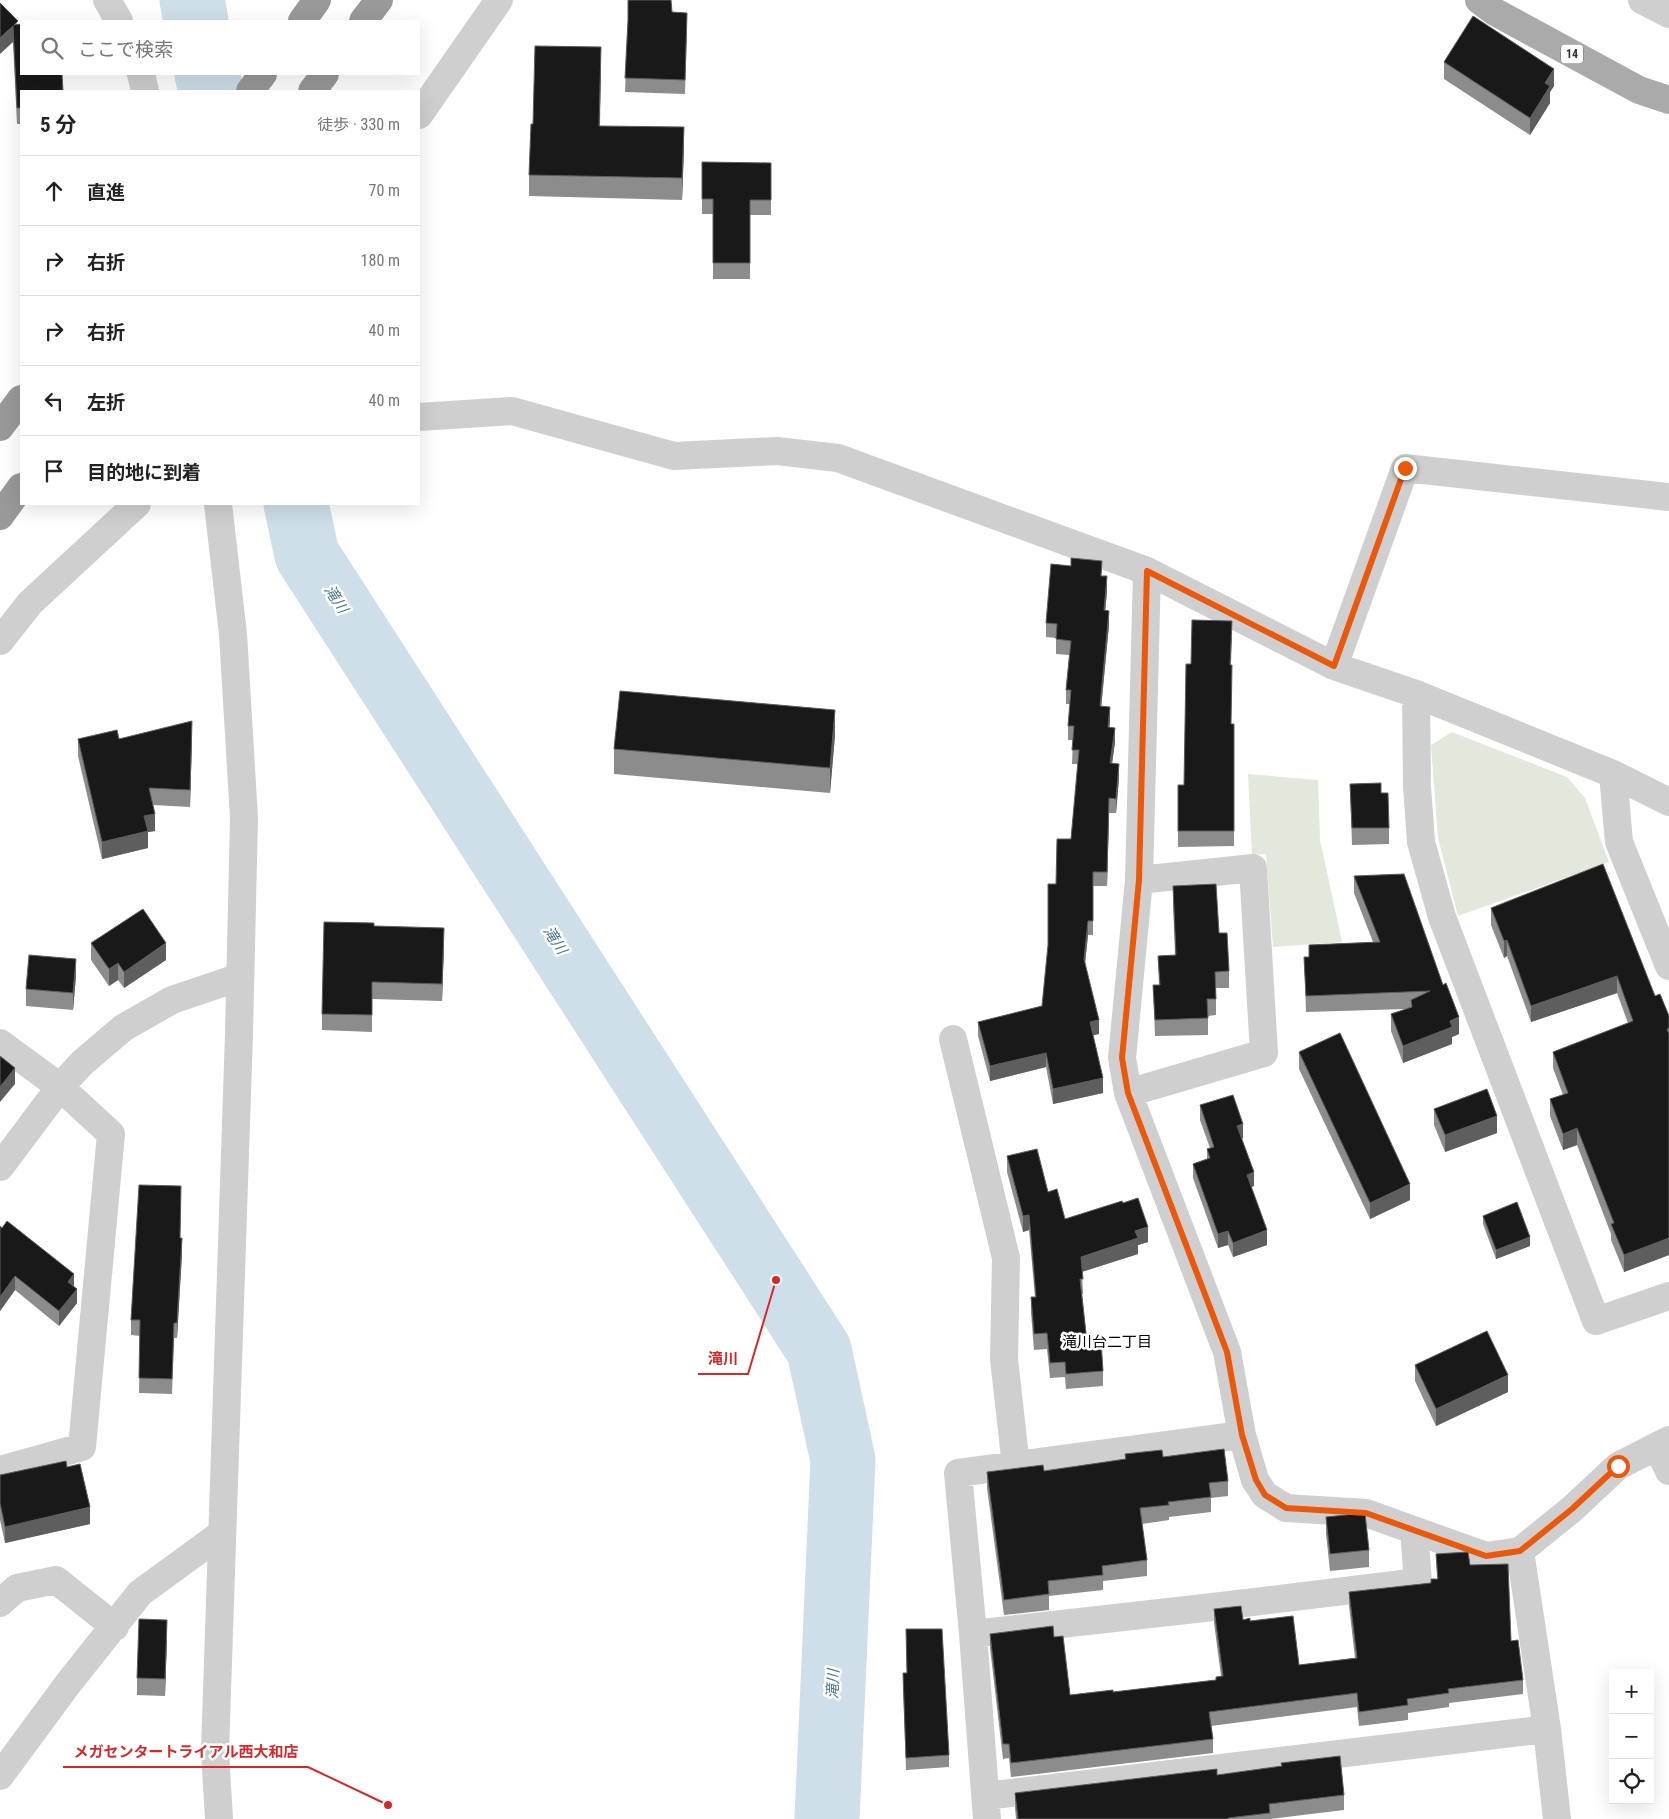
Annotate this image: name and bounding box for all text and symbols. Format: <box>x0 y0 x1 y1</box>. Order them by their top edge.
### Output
search box <box>20 20 420 75</box>
icon: search <box>38 34 66 62</box>
text: ここで検索 <box>78 38 173 61</box>
road number: 14 <box>1561 44 1583 64</box>
text: 5 分 <box>40 113 76 137</box>
text: 徒歩 · 330 m <box>317 115 400 134</box>
icon: ahead <box>40 177 68 205</box>
text: 直進 <box>87 181 125 204</box>
text: 70 m <box>368 181 400 200</box>
icon: right <box>40 247 68 275</box>
text: 右折 <box>87 251 125 274</box>
text: 180 m <box>361 251 400 270</box>
icon: right <box>40 317 68 345</box>
text: 右折 <box>87 321 125 344</box>
text: 40 m <box>368 321 400 340</box>
icon: left <box>40 387 68 415</box>
text: 左折 <box>87 391 125 414</box>
text: 40 m <box>368 391 400 410</box>
icon: arrive <box>40 457 68 485</box>
route end <box>1394 457 1417 480</box>
text: 目的地に到着 <box>87 461 201 484</box>
water label: 滝川 <box>320 582 353 618</box>
water label: 滝川 <box>539 923 572 959</box>
district label: 滝川台二丁目 <box>1062 1333 1152 1351</box>
callout: 滝川 <box>698 1344 748 1374</box>
text: 滝川 <box>708 1350 738 1368</box>
route start <box>1607 1455 1630 1478</box>
water label: 滝川 <box>823 1667 843 1699</box>
map controls <box>1609 1669 1654 1804</box>
button: + <box>1609 1669 1654 1714</box>
button: − <box>1609 1714 1654 1759</box>
callout: メガセンタートライアル西大和店 <box>63 1737 308 1767</box>
text: メガセンタートライアル西大和店 <box>74 1743 298 1761</box>
button: locate <box>1609 1759 1654 1804</box>

